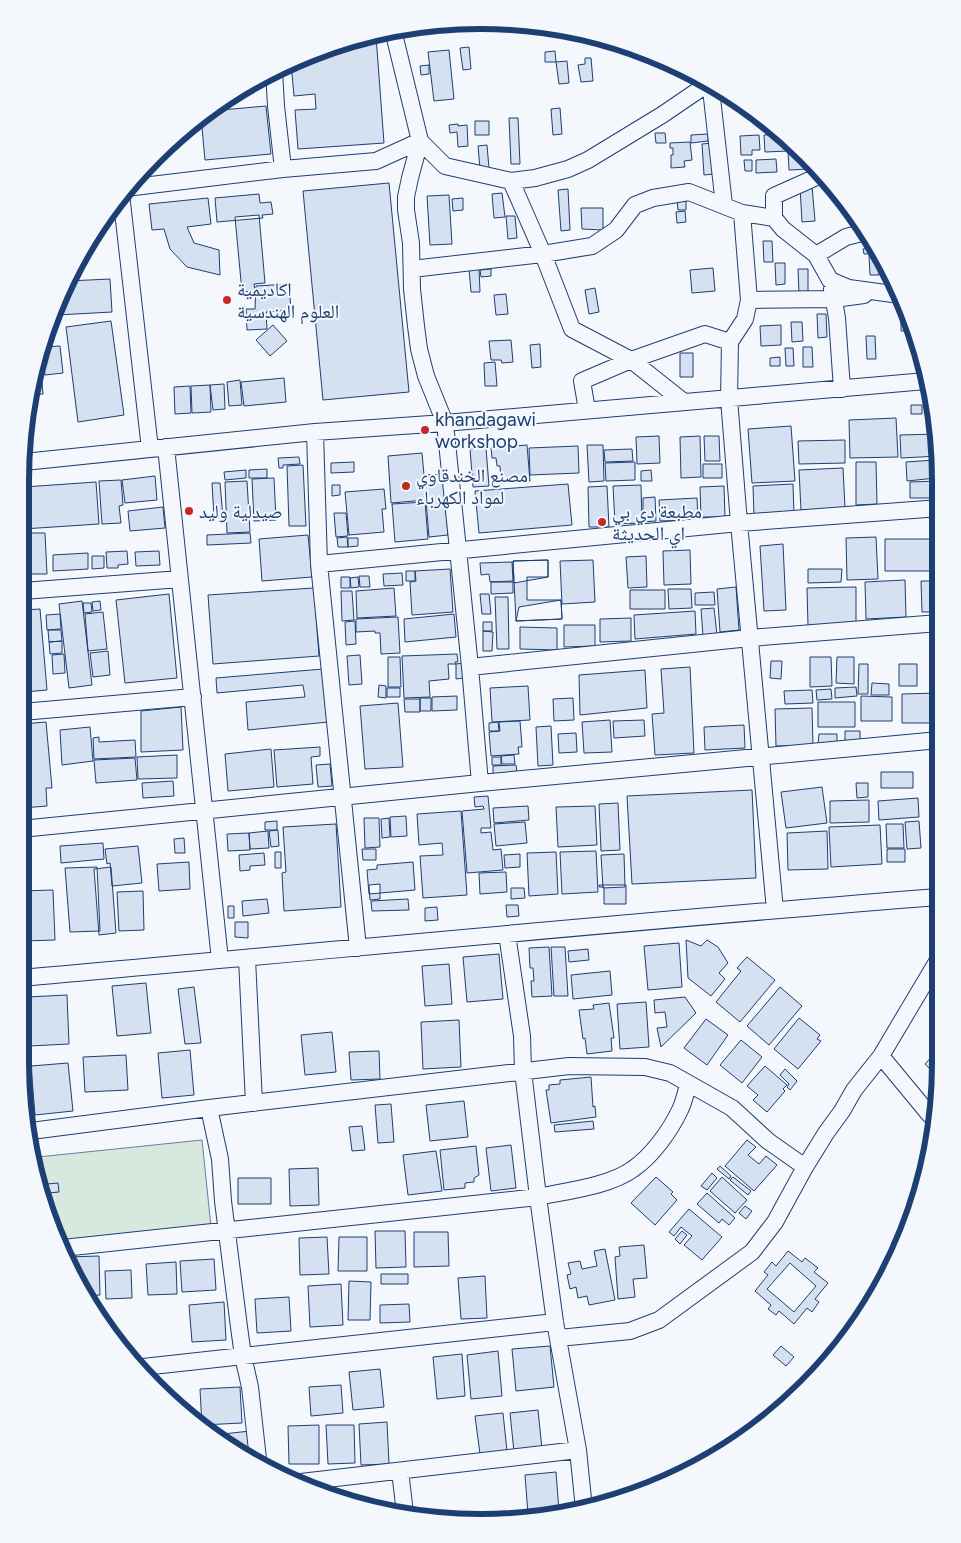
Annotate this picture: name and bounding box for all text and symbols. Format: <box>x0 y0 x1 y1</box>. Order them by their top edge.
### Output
place label: اكاديمية العلوم الهندسية <box>237 278 339 325</box>
marker: اكاديمية العلوم الهندسية <box>221 294 233 306</box>
place label: khandagawi workshop <box>435 408 536 453</box>
marker: khandagawi workshop <box>419 424 431 436</box>
place label: مصنع الخندقاوي لمواد الكهرباء <box>416 464 528 509</box>
marker: مصنع الخندقاوي لمواد الكهرباء <box>400 480 412 492</box>
place label: صيدلية وليد <box>199 500 283 523</box>
place label: مطبعة دي بي اي الحديثة <box>612 500 702 548</box>
marker: صيدلية وليد <box>183 505 195 517</box>
marker: مطبعة دي بي اي الحديثة <box>596 516 608 528</box>

